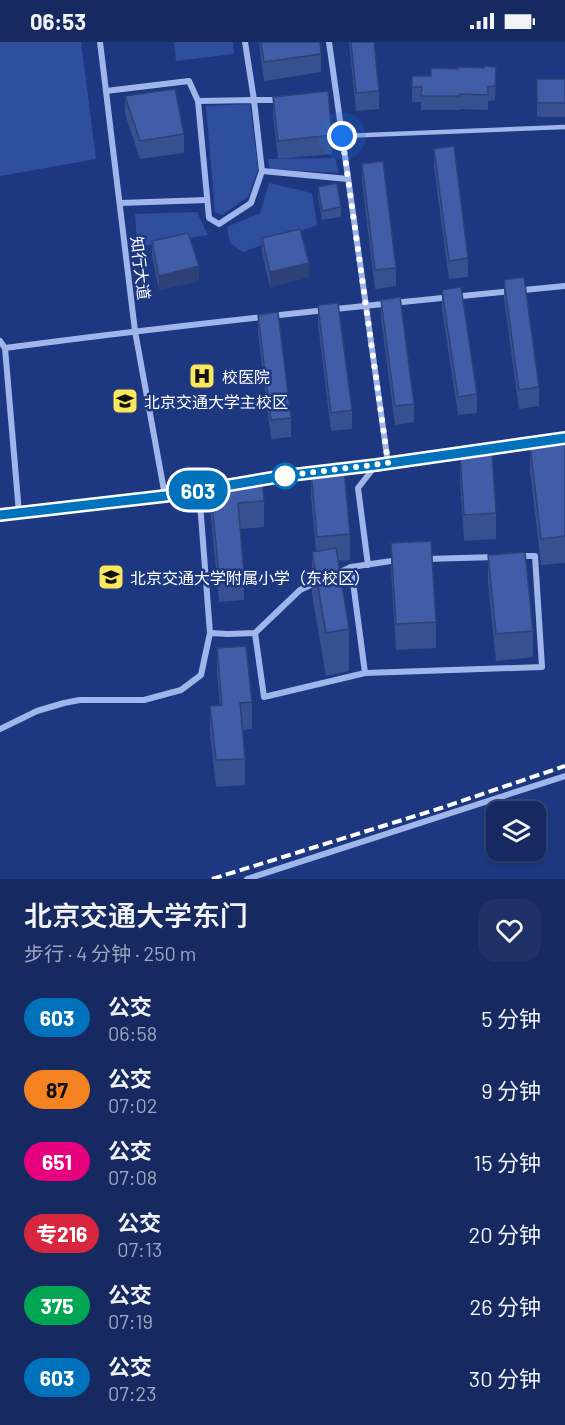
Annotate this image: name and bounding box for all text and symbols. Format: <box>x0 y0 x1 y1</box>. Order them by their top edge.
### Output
text: 06:53 <box>30 8 86 34</box>
your location <box>327 121 357 151</box>
street label: 知行大道 <box>128 235 154 301</box>
hospital icon: 校医院 <box>187 361 217 391</box>
place label: 校医院 <box>222 367 270 386</box>
school or university icon: 北京交通大学主校区 <box>110 386 140 416</box>
place label: 北京交通大学主校区 <box>144 392 288 411</box>
unlabelled marker <box>272 463 298 489</box>
line badge: 603 <box>164 470 232 510</box>
text: 603 <box>181 478 215 503</box>
school or university icon: 北京交通大学附属小学（东校区） <box>96 562 126 592</box>
place label: 北京交通大学附属小学（东校区） <box>130 568 370 587</box>
map controls <box>486 801 546 861</box>
button: layers <box>486 801 546 861</box>
text: 北京交通大学东门 <box>24 898 248 932</box>
button: heart <box>478 899 541 962</box>
text: 步行 · 4 分钟 · 250 m <box>24 941 196 965</box>
text: 公交 <box>108 993 152 1019</box>
text: 603 <box>40 1005 74 1030</box>
text: 5 分钟 <box>481 1005 541 1031</box>
text: 06:58 <box>108 1021 157 1045</box>
text: 公交 <box>108 1065 152 1091</box>
text: 87 <box>46 1077 68 1102</box>
text: 9 分钟 <box>481 1077 541 1103</box>
text: 07:02 <box>108 1093 158 1117</box>
text: 公交 <box>108 1137 152 1163</box>
text: 651 <box>42 1149 72 1174</box>
text: 15 分钟 <box>474 1149 541 1175</box>
text: 07:08 <box>108 1165 157 1189</box>
text: 公交 <box>117 1209 161 1235</box>
text: 专216 <box>36 1221 87 1246</box>
text: 20 分钟 <box>468 1221 541 1247</box>
text: 07:13 <box>117 1237 162 1261</box>
text: 公交 <box>108 1281 152 1307</box>
text: 375 <box>40 1293 74 1318</box>
text: 26 分钟 <box>469 1293 541 1319</box>
text: 07:19 <box>108 1309 153 1333</box>
text: 公交 <box>108 1353 152 1379</box>
text: 603 <box>40 1365 74 1390</box>
text: 30 分钟 <box>469 1365 541 1391</box>
text: 07:23 <box>108 1381 156 1405</box>

